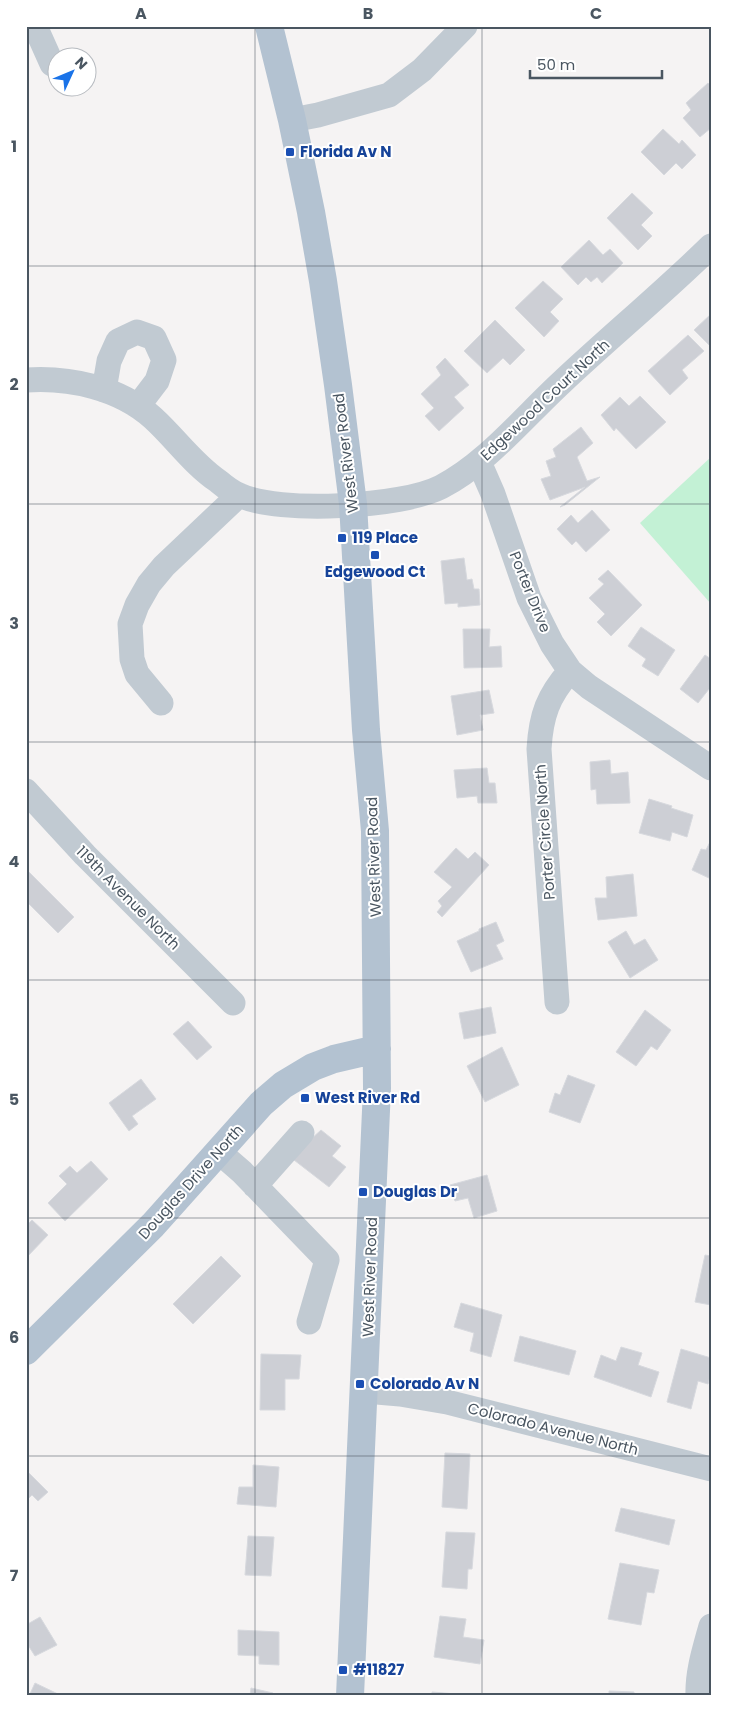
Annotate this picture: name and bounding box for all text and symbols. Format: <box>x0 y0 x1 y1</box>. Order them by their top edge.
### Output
text: A <box>135 2 147 25</box>
text: B <box>363 2 373 25</box>
text: C <box>590 2 602 25</box>
north arrow <box>48 48 98 98</box>
scale bar <box>530 48 662 80</box>
text: N <box>71 52 92 74</box>
text: 50 m <box>537 54 575 75</box>
text: 1 <box>11 135 17 158</box>
place label: Florida Av N <box>300 141 392 162</box>
marker: Florida Av N <box>284 146 296 158</box>
street label: Edgewood Court North <box>475 334 614 465</box>
text: 2 <box>9 373 19 396</box>
street label: West River Road <box>328 392 363 514</box>
place label: 119 Place <box>352 527 418 548</box>
marker: 119 Place <box>336 532 348 544</box>
street label: Porter Drive <box>505 548 556 636</box>
marker: Edgewood Ct <box>369 549 381 561</box>
place label: Edgewood Ct <box>325 561 425 582</box>
text: 3 <box>9 612 19 635</box>
street label: Porter Circle North <box>529 763 560 901</box>
street label: West River Road <box>361 797 386 918</box>
street label: 119th Avenue North <box>72 841 185 954</box>
text: 4 <box>9 850 20 873</box>
place label: West River Rd <box>315 1087 420 1108</box>
text: 5 <box>9 1088 19 1111</box>
marker: West River Rd <box>299 1092 311 1104</box>
street label: Douglas Drive North <box>133 1120 248 1244</box>
place label: Douglas Dr <box>373 1181 458 1202</box>
marker: Douglas Dr <box>357 1186 369 1198</box>
street label: West River Road <box>357 1216 382 1337</box>
text: 6 <box>9 1326 19 1349</box>
place label: Colorado Av N <box>370 1373 479 1394</box>
marker: Colorado Av N <box>354 1378 366 1390</box>
street label: Colorado Avenue North <box>466 1397 641 1460</box>
text: 7 <box>10 1564 19 1587</box>
place label: #11827 <box>353 1659 404 1680</box>
marker: #11827 <box>337 1664 349 1676</box>

